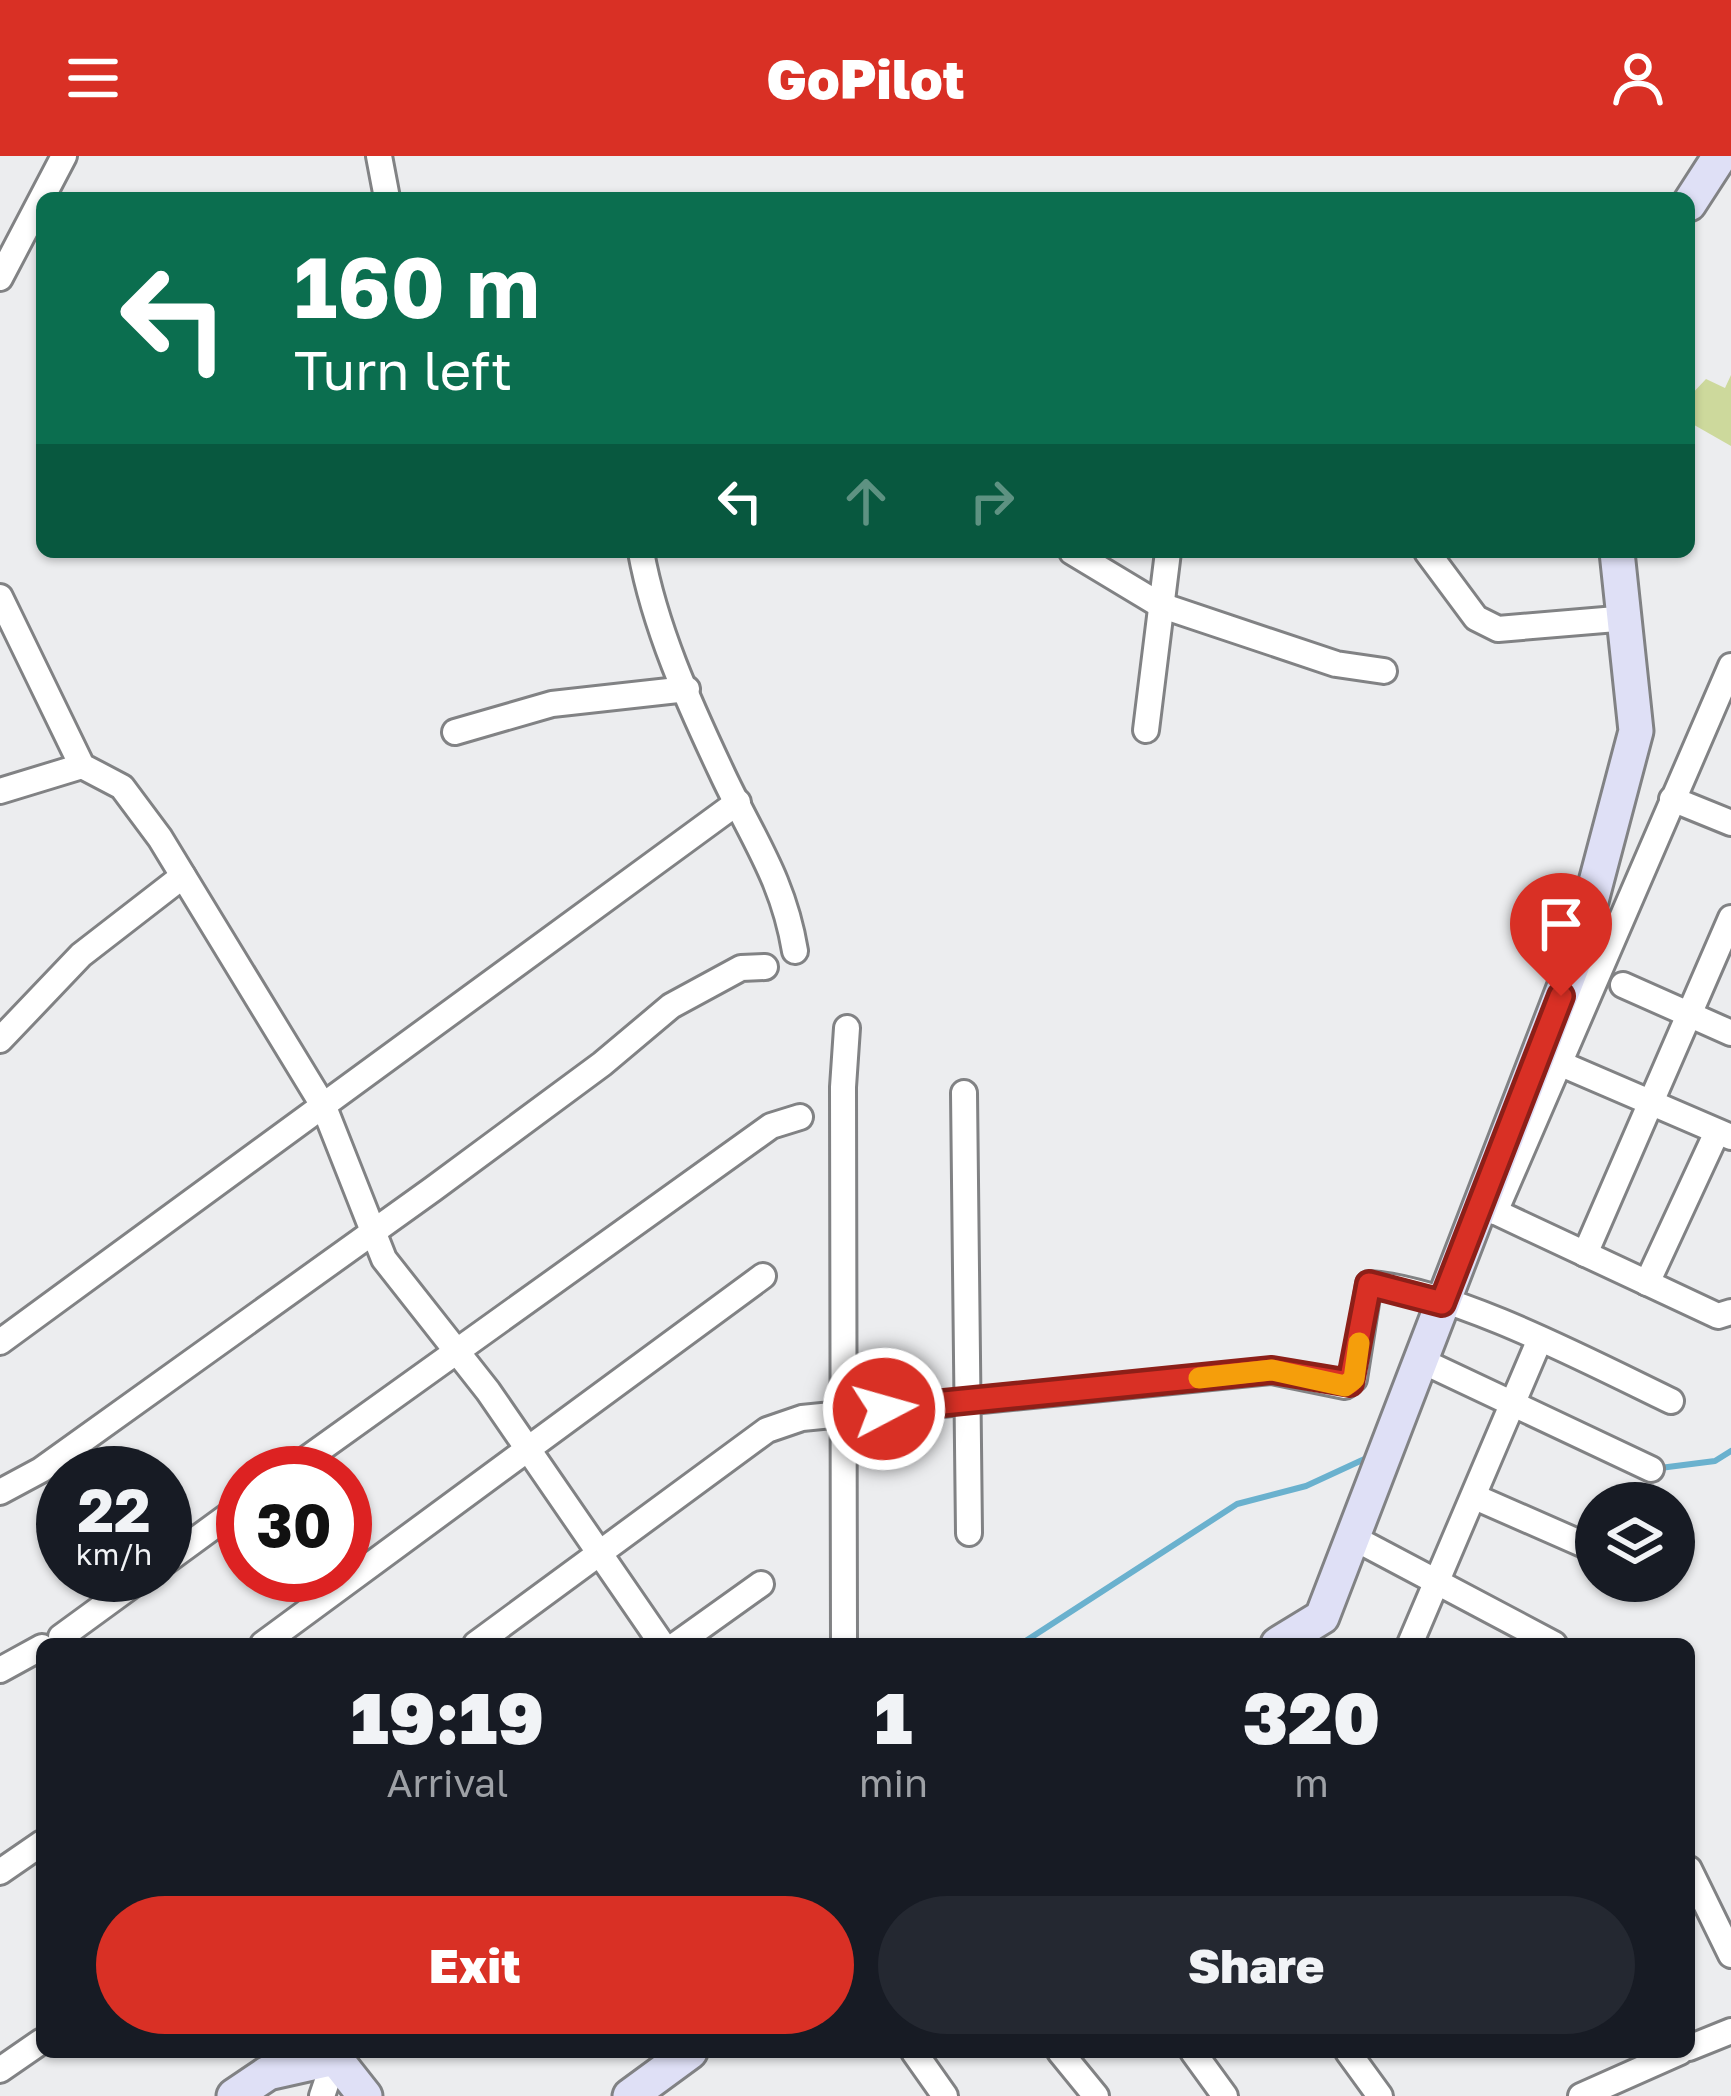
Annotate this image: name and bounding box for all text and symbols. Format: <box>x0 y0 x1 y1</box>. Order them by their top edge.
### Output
icon: menu <box>60 45 126 111</box>
icon: person <box>1605 45 1671 111</box>
text: GoPilot <box>766 46 965 111</box>
text: 160 m <box>294 236 540 336</box>
icon: left <box>96 240 252 396</box>
text: Turn left <box>294 337 512 402</box>
icon: left <box>707 468 773 534</box>
icon: ahead <box>833 468 899 534</box>
icon: right <box>959 468 1025 534</box>
pin <box>1510 873 1612 996</box>
icon: arrive <box>1528 891 1594 957</box>
position arrow <box>821 1346 947 1472</box>
speed limit sign: 30 <box>216 1446 372 1602</box>
text: 22 <box>77 1473 151 1545</box>
map controls <box>1575 1482 1695 1602</box>
button: layers <box>1575 1482 1695 1602</box>
text: km/h <box>76 1536 152 1572</box>
text: 19:19 <box>351 1673 544 1760</box>
text: 1 <box>874 1673 912 1760</box>
text: 320 <box>1243 1673 1380 1760</box>
text: Arrival <box>386 1759 509 1806</box>
text: min <box>859 1759 928 1806</box>
text: m <box>1294 1759 1329 1806</box>
button: Exit <box>96 1896 854 2034</box>
button: Share <box>878 1896 1635 2034</box>

